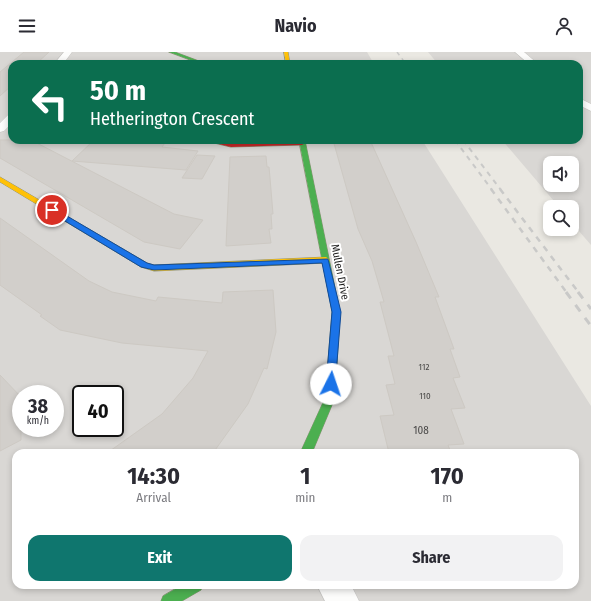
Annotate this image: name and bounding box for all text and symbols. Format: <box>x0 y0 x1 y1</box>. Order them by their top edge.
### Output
icon: menu <box>16 15 38 37</box>
text: Navio <box>274 15 317 37</box>
icon: person <box>553 15 575 37</box>
text: 50 m <box>90 74 146 107</box>
icon: left <box>24 76 76 128</box>
text: Hetherington Crescent <box>90 108 254 130</box>
map controls <box>543 156 579 236</box>
button: sound <box>543 156 579 192</box>
pin <box>35 193 69 227</box>
icon: arrive <box>41 199 63 221</box>
button: search <box>543 200 579 236</box>
street label: Mullen Drive <box>328 243 352 301</box>
house number: 112 <box>419 362 429 372</box>
position arrow <box>310 363 352 405</box>
speed limit sign: 40 <box>72 385 124 437</box>
house number: 110 <box>419 391 431 401</box>
text: 38 <box>28 394 48 418</box>
text: km/h <box>27 415 49 427</box>
house number: 108 <box>413 424 429 437</box>
text: 14:30 <box>127 462 180 490</box>
text: 1 <box>300 462 310 490</box>
text: 170 <box>431 462 464 490</box>
text: Arrival <box>136 490 171 505</box>
text: min <box>295 490 315 505</box>
text: m <box>442 490 452 505</box>
button: Exit <box>28 535 292 581</box>
button: Share <box>300 535 563 581</box>

